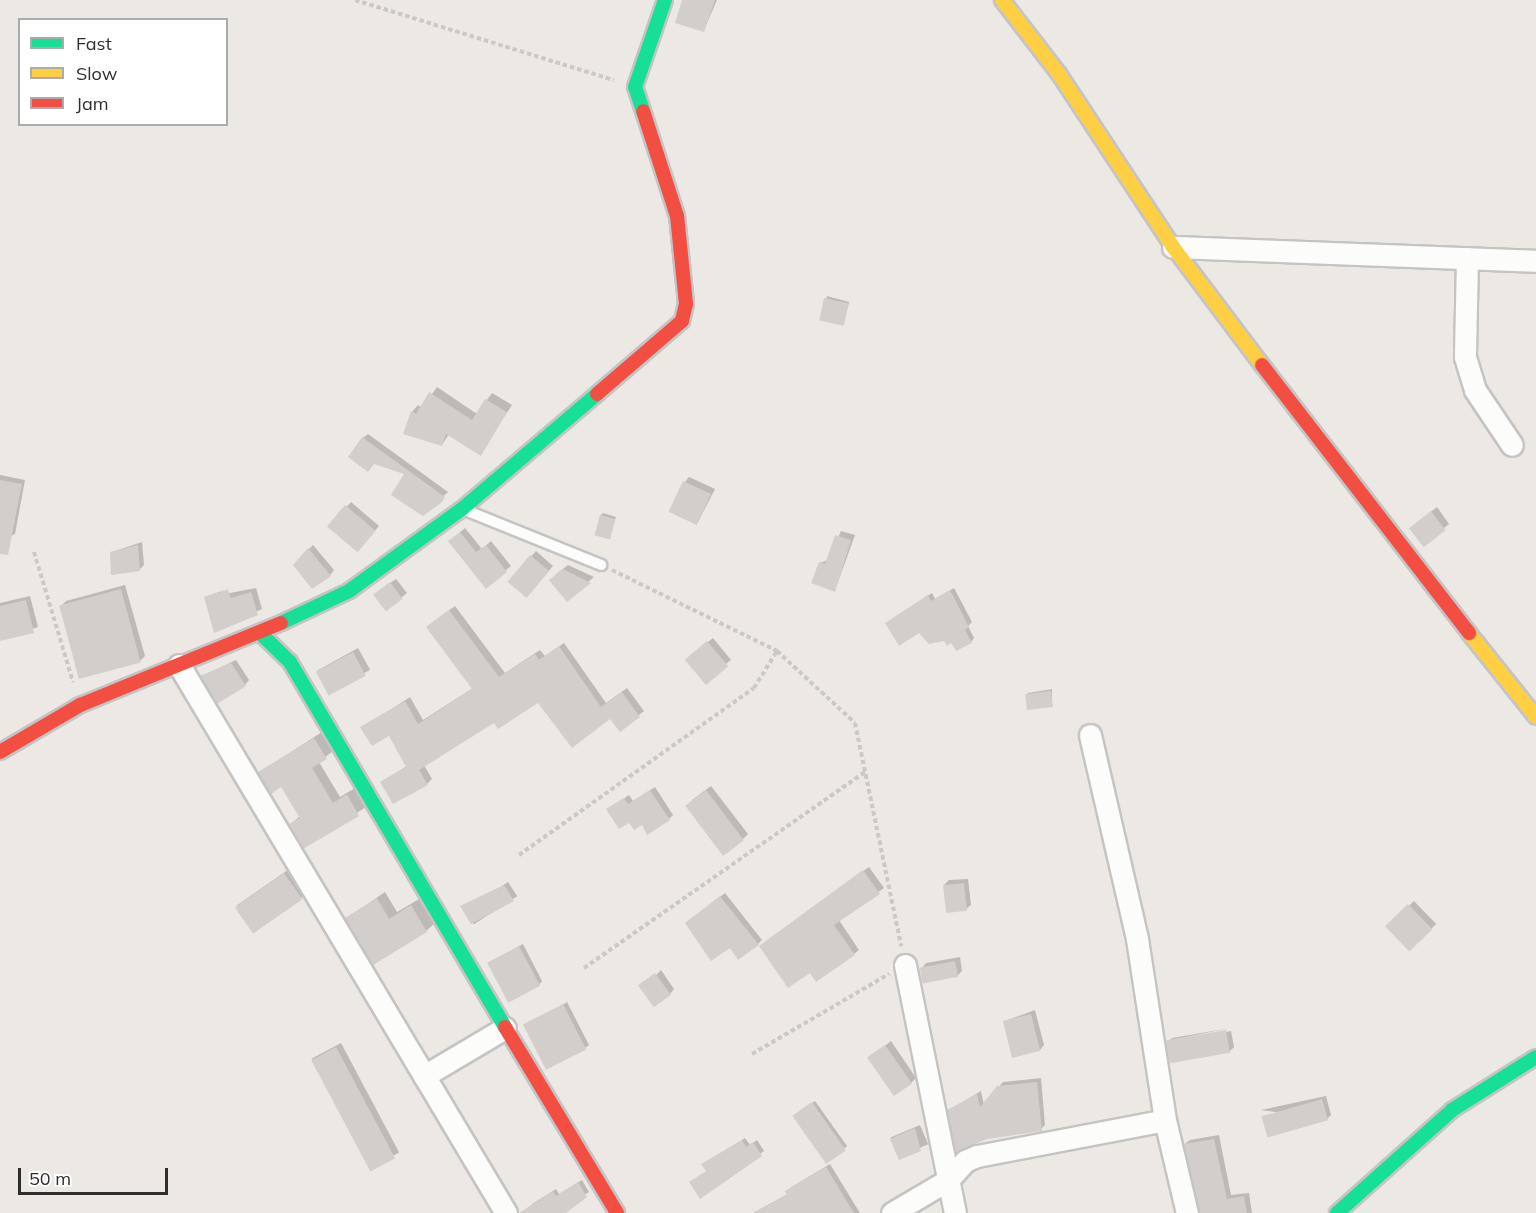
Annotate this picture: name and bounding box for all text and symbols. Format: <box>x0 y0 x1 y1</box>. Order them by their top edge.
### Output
legend <box>18 18 228 126</box>
text: Fast <box>76 32 112 55</box>
text: Slow <box>76 62 117 85</box>
text: Jam <box>76 92 109 115</box>
scale bar <box>21 1156 171 1194</box>
text: 50 m <box>29 1167 71 1190</box>

